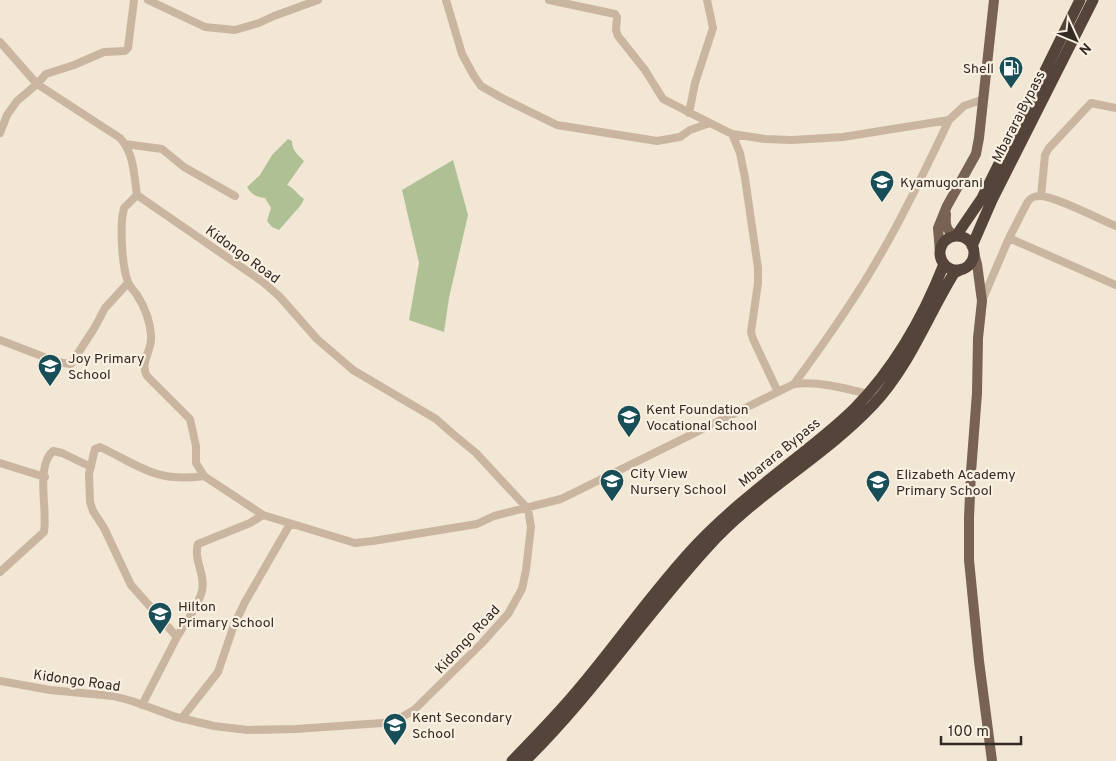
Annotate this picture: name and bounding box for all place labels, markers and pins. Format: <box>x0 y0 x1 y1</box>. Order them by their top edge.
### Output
fuel station icon: Shell <box>998 55 1024 89</box>
place label: Shell <box>963 61 994 78</box>
school or university icon: Kyamugorani <box>869 169 895 203</box>
place label: Kyamugorani <box>900 175 983 192</box>
place label: Joy Primary School <box>68 351 144 384</box>
school or university icon: Joy Primary School <box>37 353 63 387</box>
place label: Kent Foundation Vocational School <box>646 402 757 435</box>
school or university icon: Kent Foundation Vocational School <box>616 404 642 438</box>
place label: City View Nursery School <box>630 466 726 499</box>
place label: Elizabeth Academy Primary School <box>896 467 1016 500</box>
school or university icon: City View Nursery School <box>599 468 625 502</box>
school or university icon: Elizabeth Academy Primary School <box>865 469 891 503</box>
place label: Hilton Primary School <box>178 599 274 632</box>
school or university icon: Hilton Primary School <box>147 601 173 635</box>
place label: Kent Secondary School <box>412 710 512 743</box>
school or university icon: Kent Secondary School <box>382 712 408 746</box>

